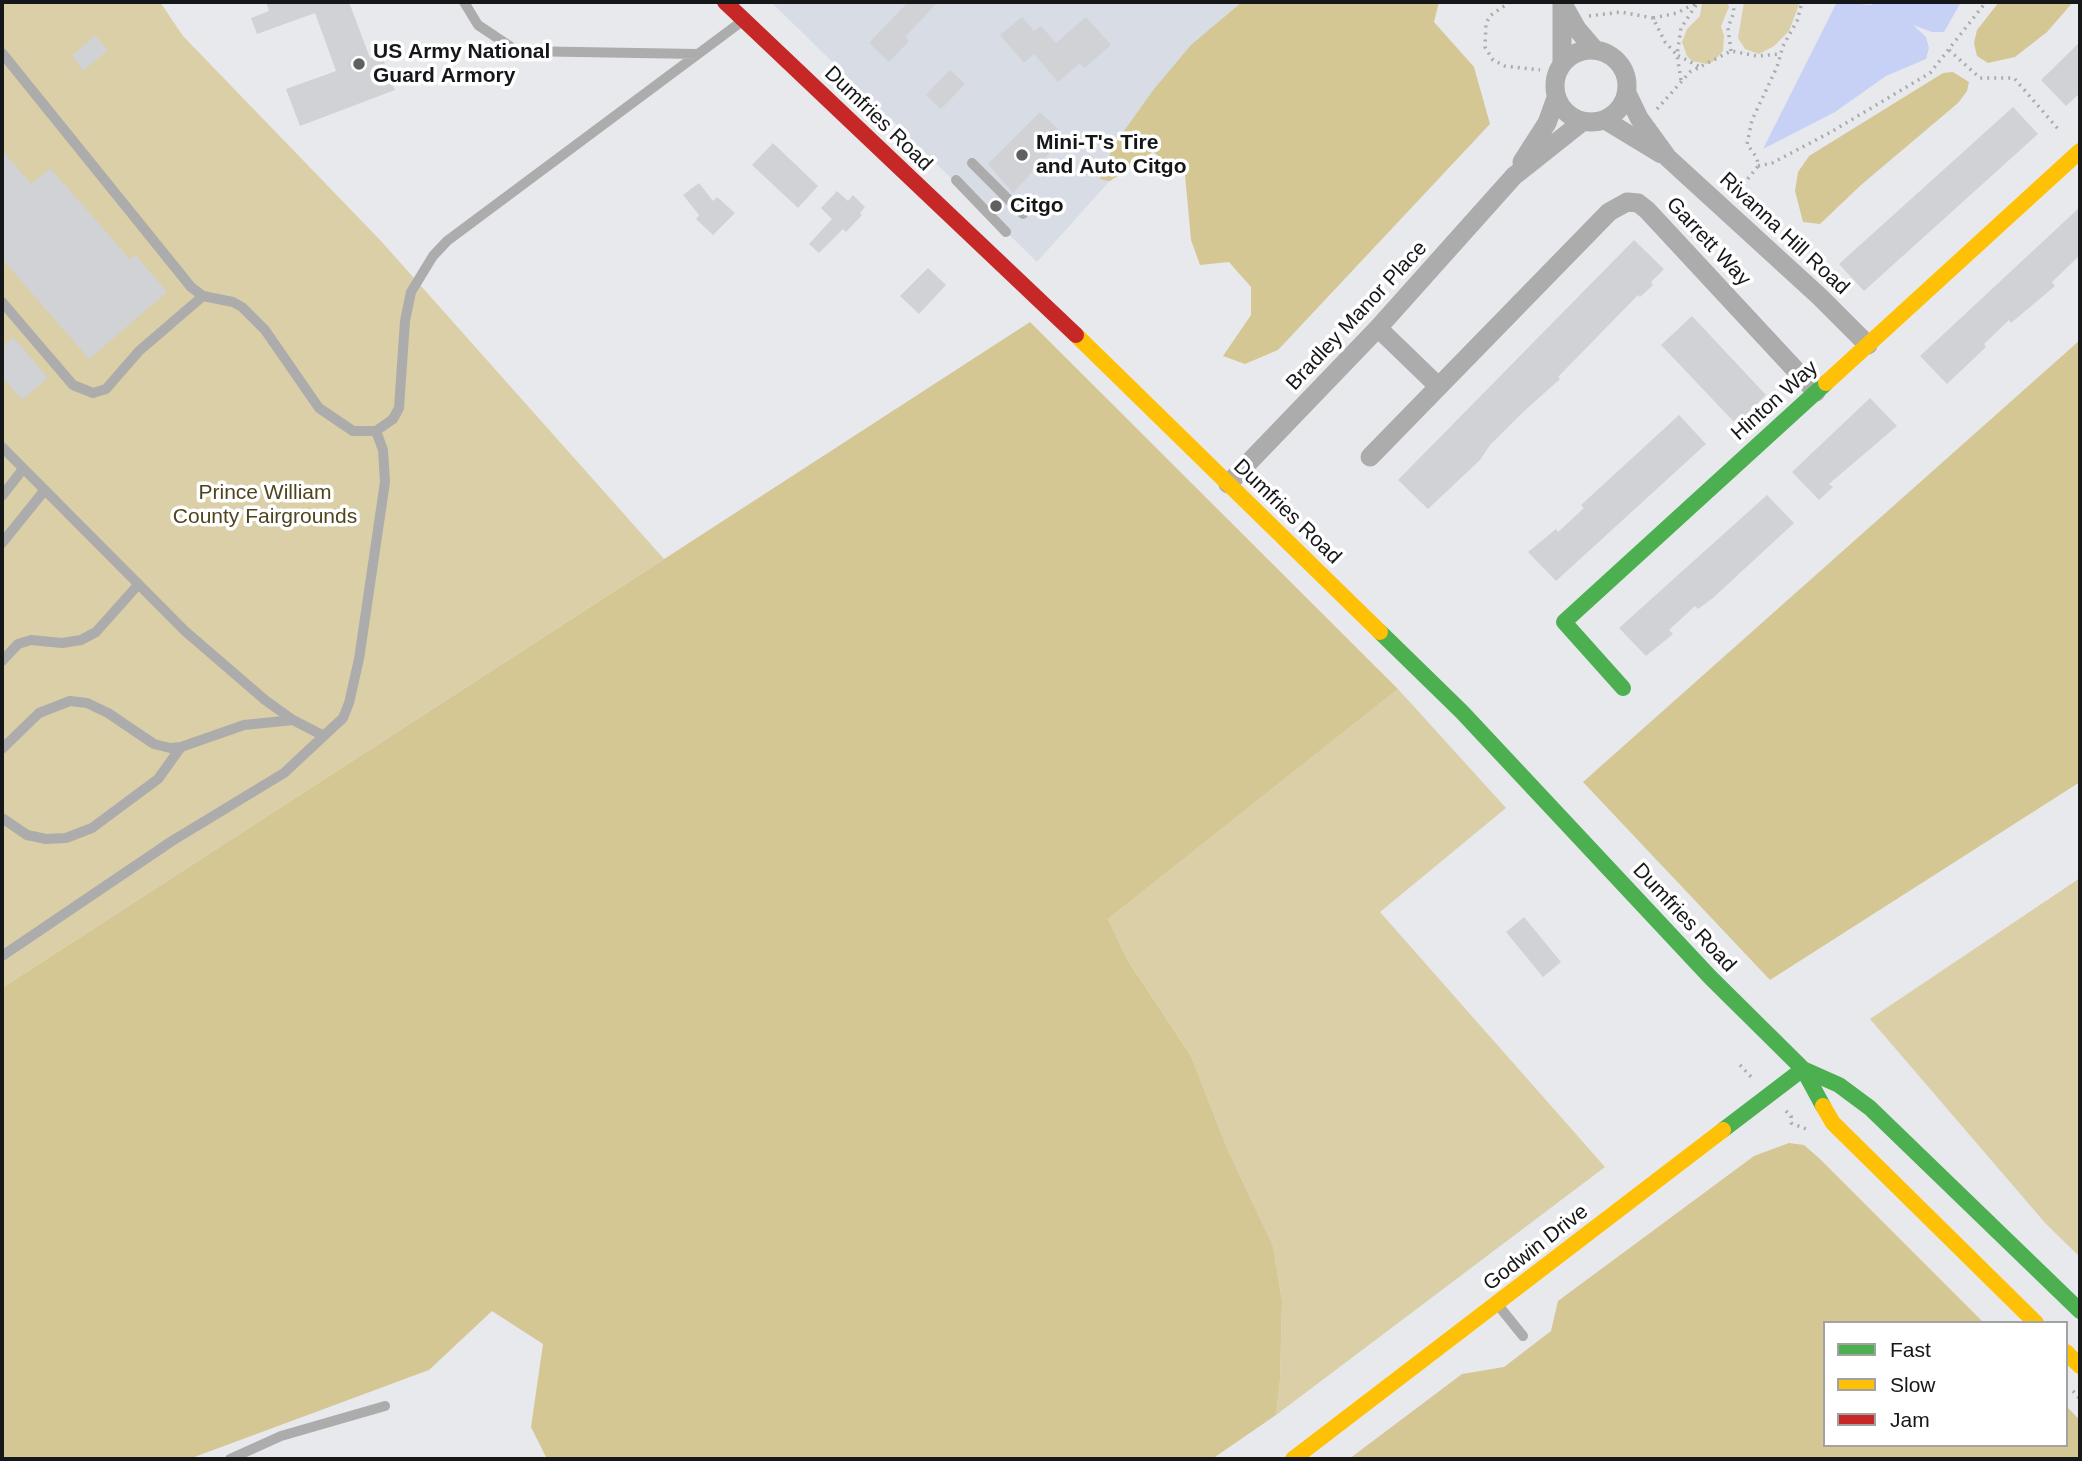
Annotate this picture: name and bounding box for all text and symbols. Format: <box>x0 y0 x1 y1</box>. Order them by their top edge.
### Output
place label: US Army National Guard Armory <box>373 39 550 89</box>
marker: US Army National Guard Armory <box>351 56 367 72</box>
street label: Dumfries Road <box>819 61 937 177</box>
place label: Mini-T's Tire and Auto Citgo <box>1036 130 1186 180</box>
marker: Mini-T's Tire and Auto Citgo <box>1014 147 1030 163</box>
street label: Rivanna Hill Road <box>1714 167 1854 301</box>
street label: Garrett Way <box>1660 192 1756 292</box>
place label: Citgo <box>1010 193 1064 219</box>
marker: Citgo <box>988 198 1004 214</box>
street label: Bradley Manor Place <box>1281 236 1433 396</box>
street label: Hinton Way <box>1727 356 1823 446</box>
street label: Dumfries Road <box>1228 454 1346 570</box>
park label: Prince William County Fairgrounds <box>173 480 357 530</box>
street label: Dumfries Road <box>1627 858 1741 978</box>
street label: Godwin Drive <box>1479 1199 1593 1297</box>
legend <box>1823 1321 2068 1447</box>
text: Fast <box>1890 1338 1931 1361</box>
text: Slow <box>1890 1373 1936 1396</box>
text: Jam <box>1890 1408 1930 1431</box>

